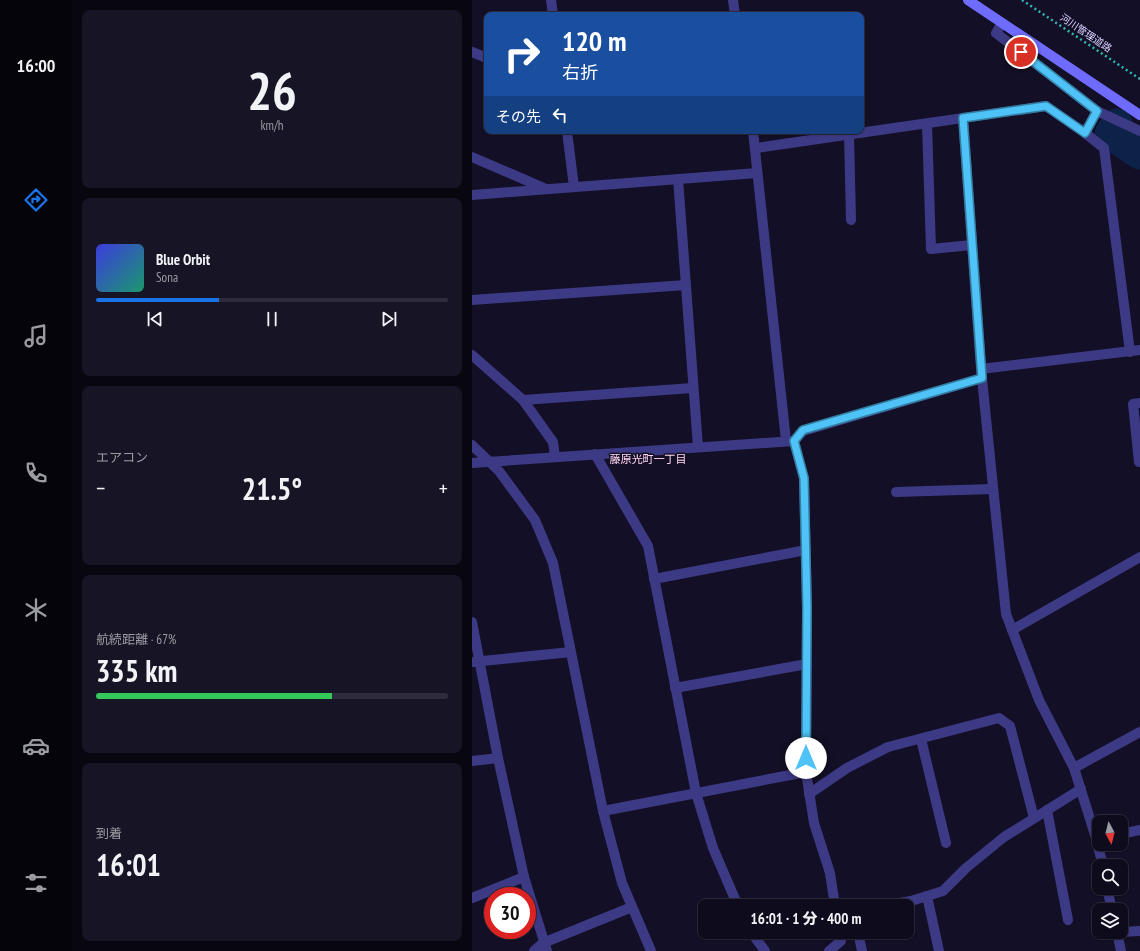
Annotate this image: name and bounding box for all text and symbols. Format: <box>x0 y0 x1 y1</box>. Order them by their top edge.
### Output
street label: 河川管理道路 <box>1057 11 1115 55</box>
text: 120 m <box>562 22 626 59</box>
icon: right <box>496 28 548 80</box>
pin <box>1004 35 1038 69</box>
icon: arrive <box>1010 41 1032 63</box>
text: 16:00 <box>17 54 55 77</box>
text: 26 <box>247 57 297 124</box>
text: 右折 <box>562 61 598 84</box>
icon: left <box>549 104 571 126</box>
text: その先 <box>496 107 541 126</box>
text: km/h <box>260 117 284 134</box>
icon: directions <box>22 186 50 214</box>
text: Blue Orbit <box>156 250 210 269</box>
text: Sona <box>156 269 178 286</box>
icon: previous <box>144 308 166 330</box>
icon: pause <box>261 308 283 330</box>
icon: next <box>378 308 400 330</box>
icon: music <box>22 322 50 350</box>
text: エアコン <box>96 449 148 466</box>
district label: 藤原光町一丁目 <box>610 452 687 466</box>
icon: phone <box>22 459 50 487</box>
text: 21.5° <box>242 469 302 508</box>
text: − <box>96 474 105 502</box>
text: + <box>439 474 448 502</box>
icon: climate <box>22 596 50 624</box>
text: 航続距離 · 67% <box>96 631 176 648</box>
text: 335 km <box>96 651 177 690</box>
icon: car <box>22 732 50 760</box>
position arrow <box>785 737 827 779</box>
north arrow <box>1092 815 1128 851</box>
map controls <box>1092 815 1128 939</box>
text: 到着 <box>96 825 122 842</box>
text: 16:01 <box>96 845 161 884</box>
button: search <box>1092 859 1128 895</box>
icon: filters <box>22 869 50 897</box>
speed limit sign: 30 <box>484 887 536 939</box>
button: layers <box>1092 903 1128 939</box>
text: 16:01 · 1 分 · 400 m <box>751 909 861 928</box>

